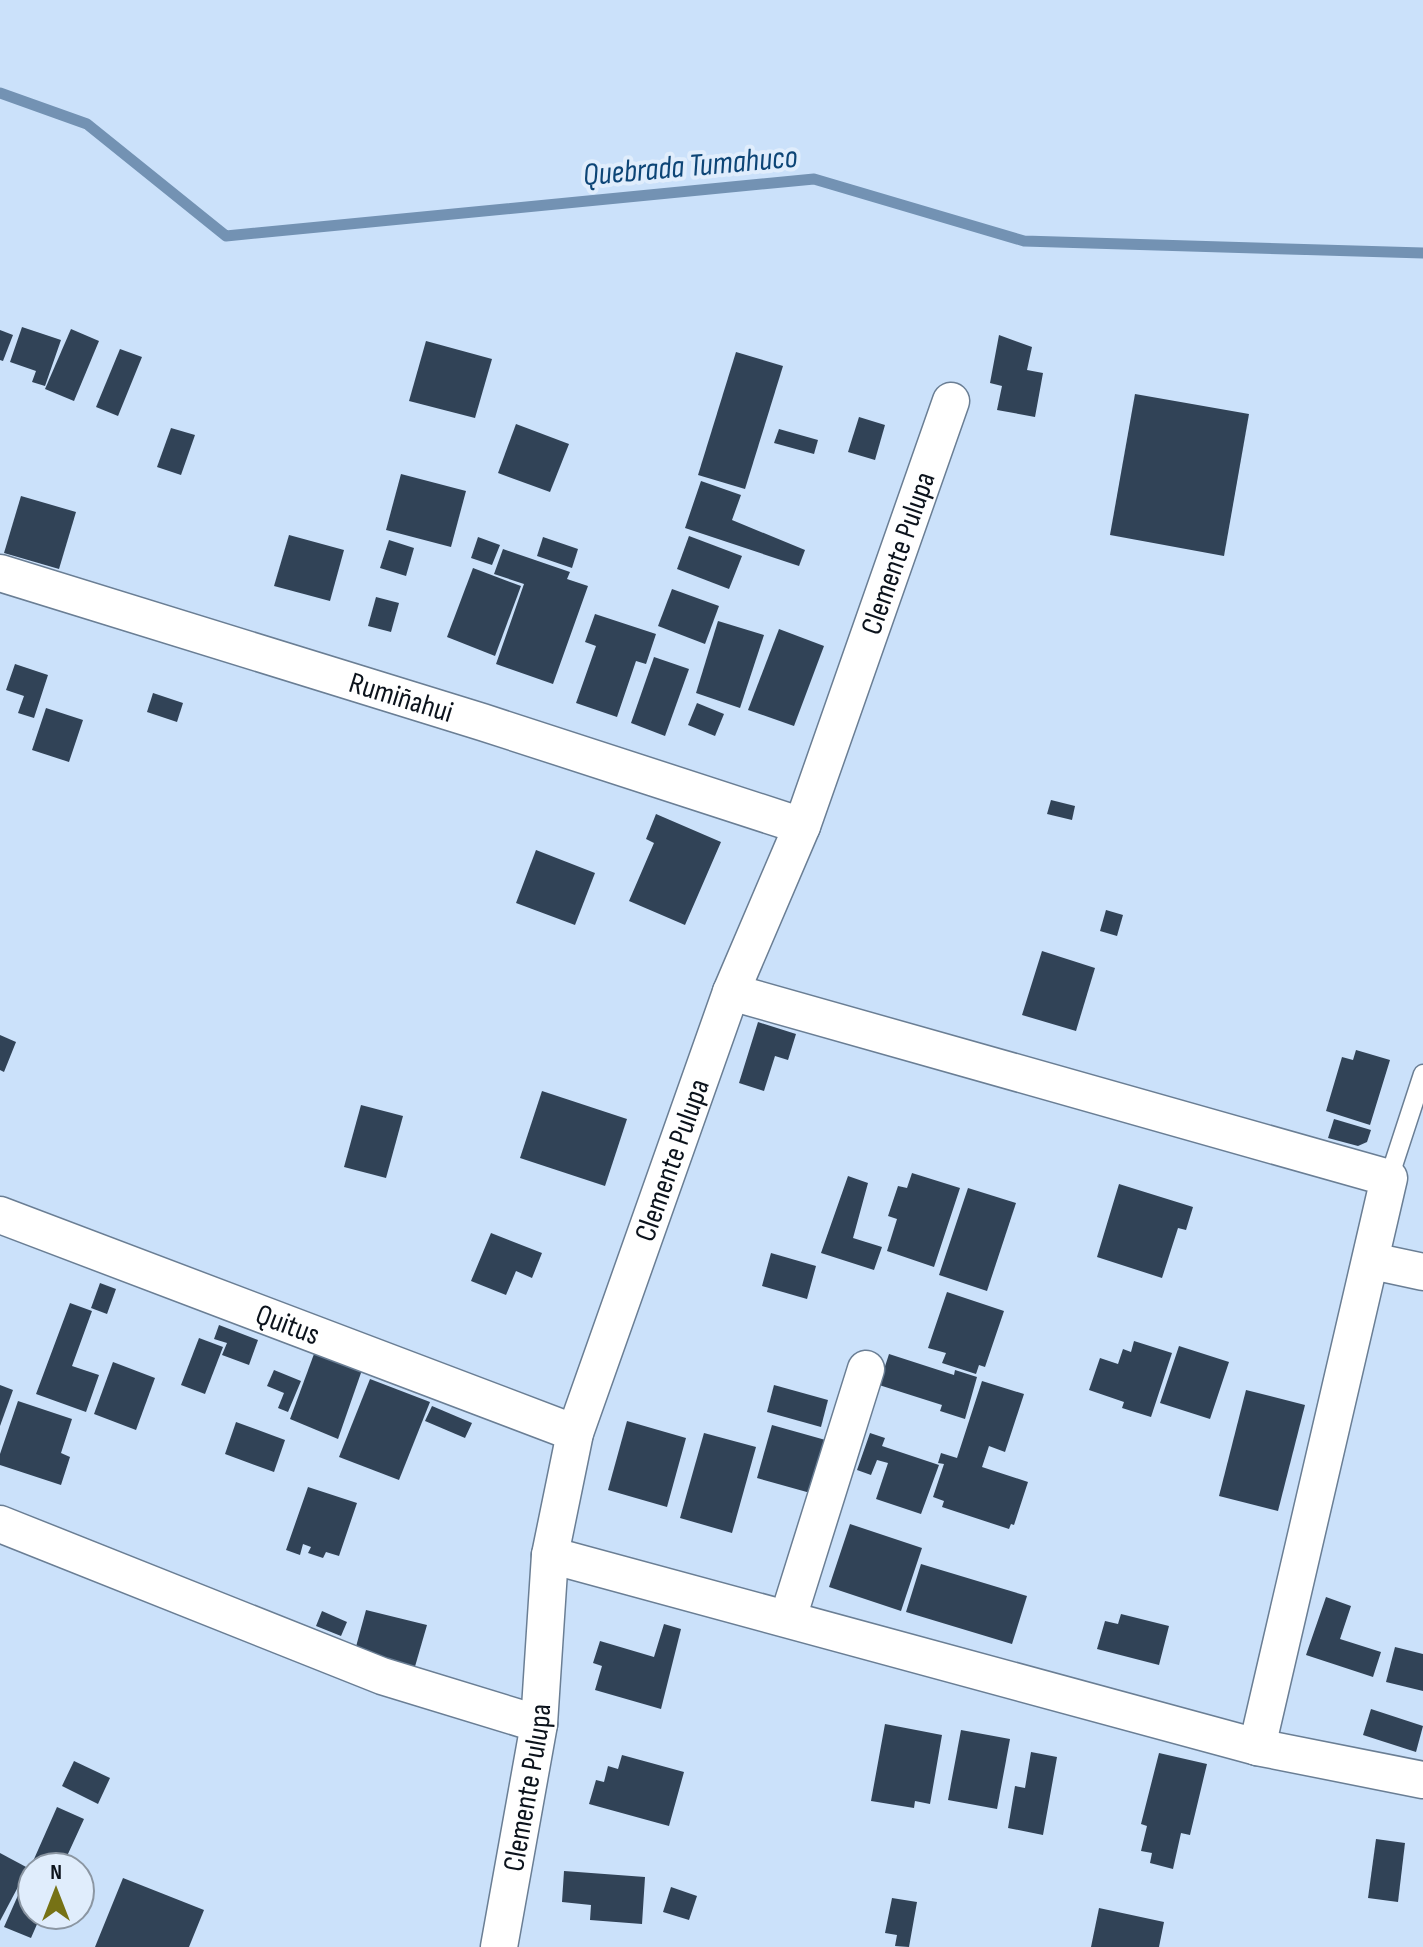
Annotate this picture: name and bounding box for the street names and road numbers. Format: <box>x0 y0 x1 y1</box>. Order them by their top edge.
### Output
street label: Clemente Pulupa <box>854 467 944 639</box>
street label: Rumiñahui <box>345 665 457 731</box>
street label: Clemente Pulupa <box>627 1074 718 1246</box>
street label: Quitus <box>251 1297 325 1354</box>
street label: Clemente Pulupa <box>496 1703 559 1874</box>

